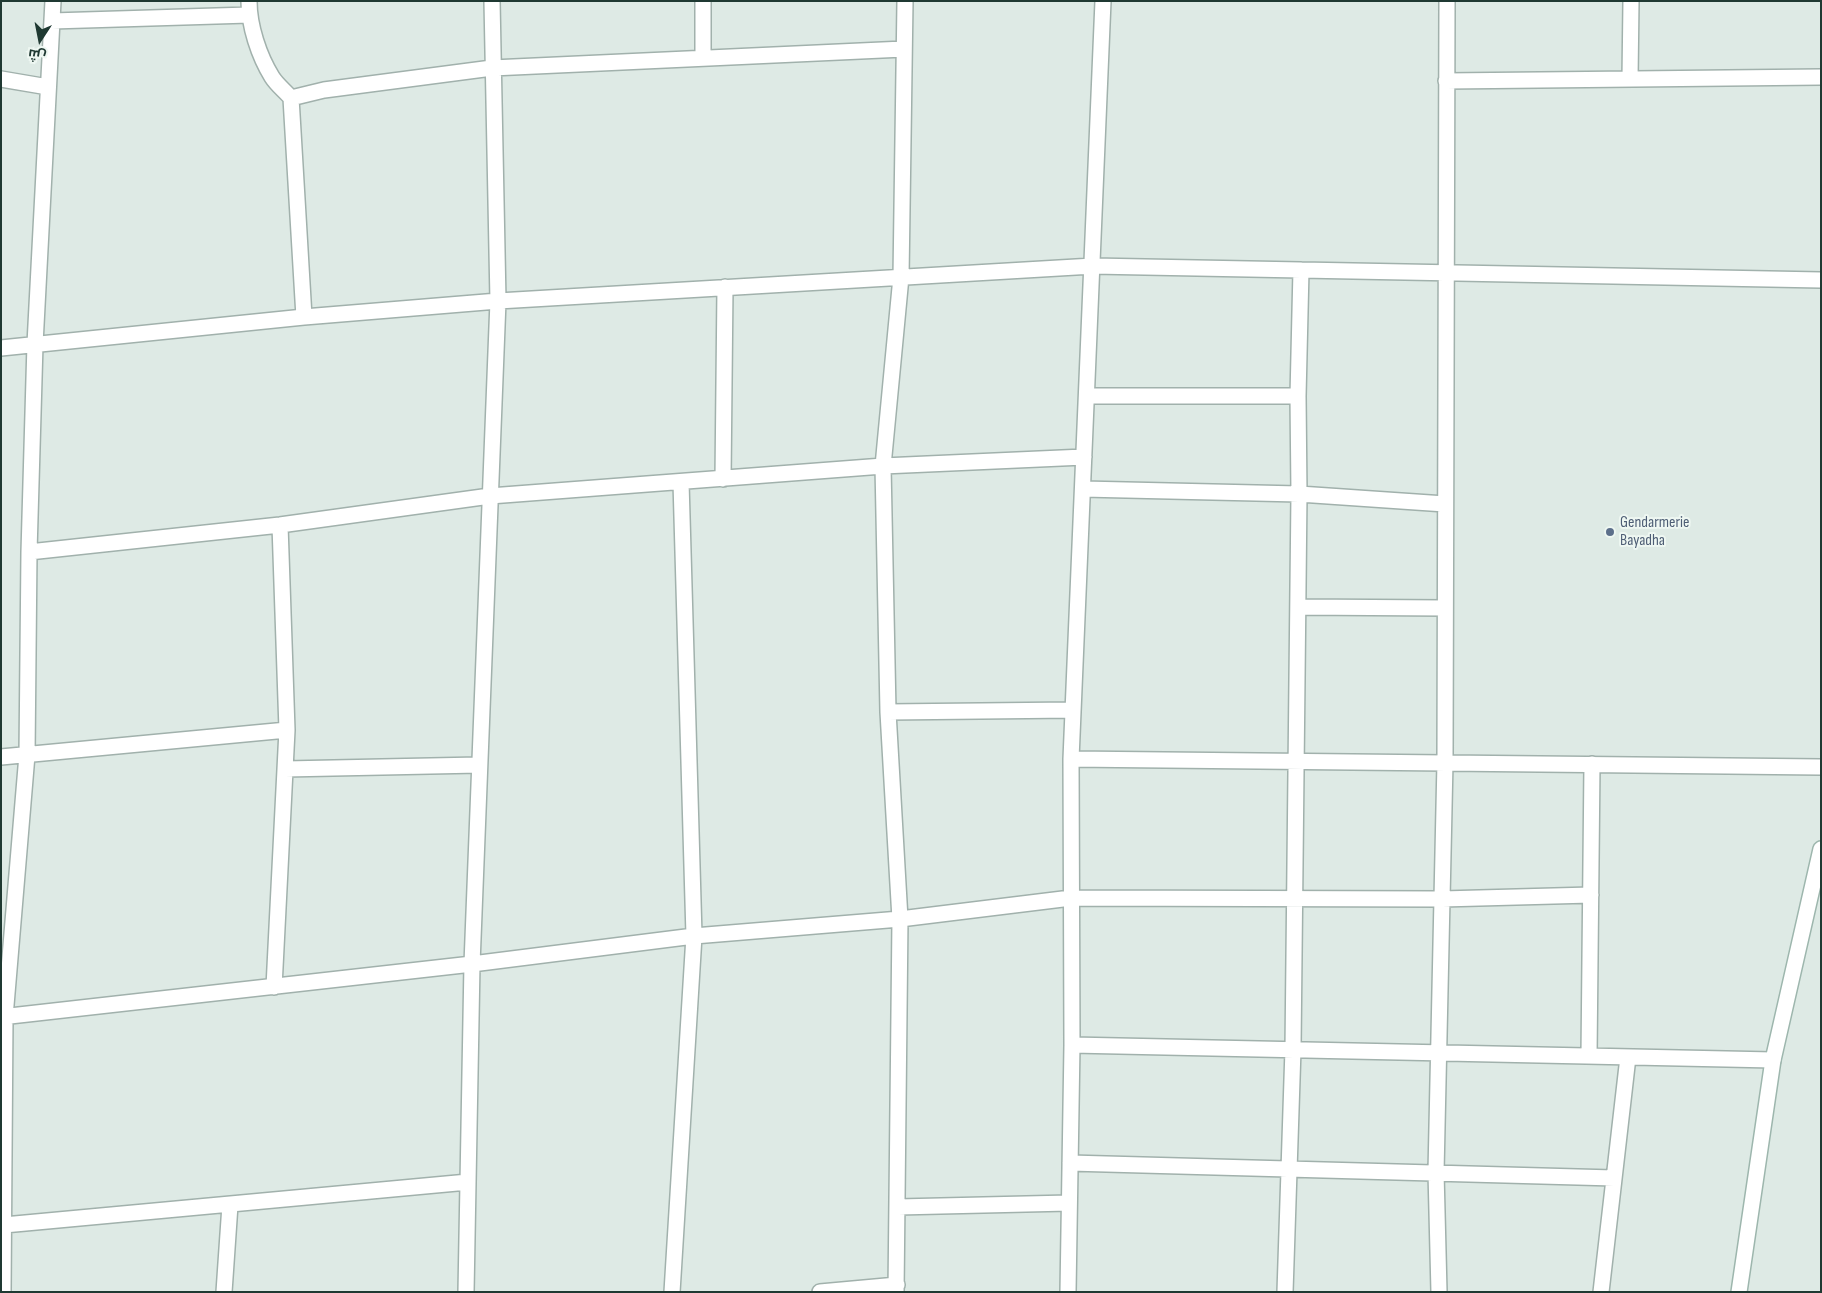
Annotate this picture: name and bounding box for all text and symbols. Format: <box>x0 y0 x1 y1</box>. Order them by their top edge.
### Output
north arrow <box>15 15 65 65</box>
text: ش <box>27 45 47 65</box>
place label: Gendarmerie Bayadha <box>1620 513 1689 551</box>
marker: Gendarmerie Bayadha <box>1604 526 1616 538</box>

